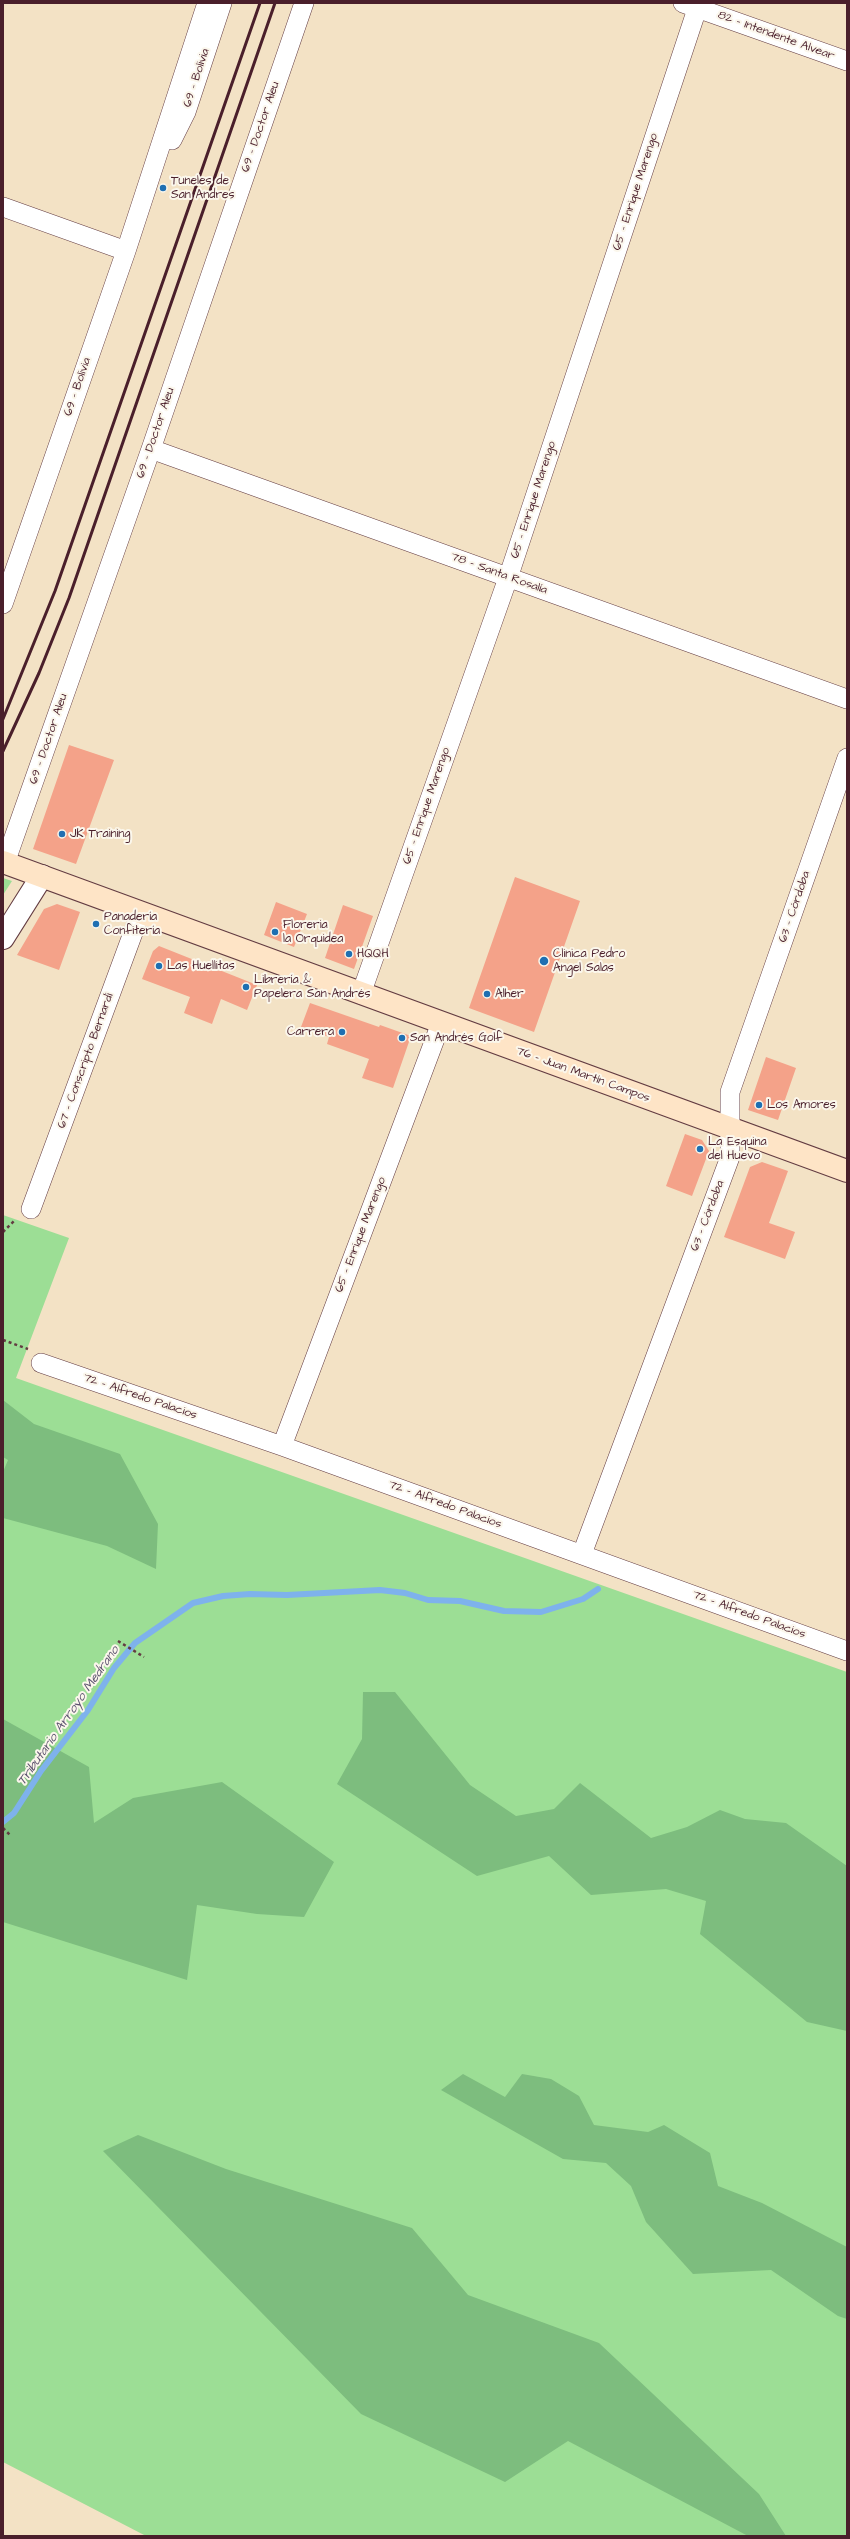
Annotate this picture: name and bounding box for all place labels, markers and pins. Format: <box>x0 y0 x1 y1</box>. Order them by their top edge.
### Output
place label: Tuneles de San Andres <box>171 174 235 202</box>
marker: Tuneles de San Andres <box>158 183 168 193</box>
place label: JK Training <box>70 827 130 841</box>
marker: JK Training <box>57 829 67 839</box>
place label: Panadería Confitería <box>104 910 160 938</box>
place label: Floreria la Orquidea <box>283 918 343 946</box>
marker: Panadería Confitería <box>91 919 101 929</box>
marker: Floreria la Orquidea <box>270 927 280 937</box>
place label: HQQH <box>357 947 389 961</box>
place label: Clinica Pedro Angel Salas <box>553 947 625 975</box>
marker: HQQH <box>344 949 354 959</box>
marker: Clinica Pedro Angel Salas <box>538 955 550 967</box>
place label: Las Huellitas <box>167 959 235 973</box>
marker: Las Huellitas <box>154 961 164 971</box>
place label: Librería & Papelera San Andrés <box>254 973 370 1001</box>
marker: Librería & Papelera San Andrés <box>241 982 251 992</box>
place label: Alher <box>495 987 524 1001</box>
marker: Alher <box>482 989 492 999</box>
place label: Carrera <box>287 1025 334 1039</box>
marker: Carrera <box>337 1027 347 1037</box>
place label: San Andrés Golf <box>410 1031 502 1045</box>
marker: San Andrés Golf <box>397 1033 407 1043</box>
place label: Los Amores <box>767 1098 836 1112</box>
marker: Los Amores <box>754 1100 764 1110</box>
place label: La Esquina del Huevo <box>708 1135 767 1163</box>
marker: La Esquina del Huevo <box>695 1144 705 1154</box>

